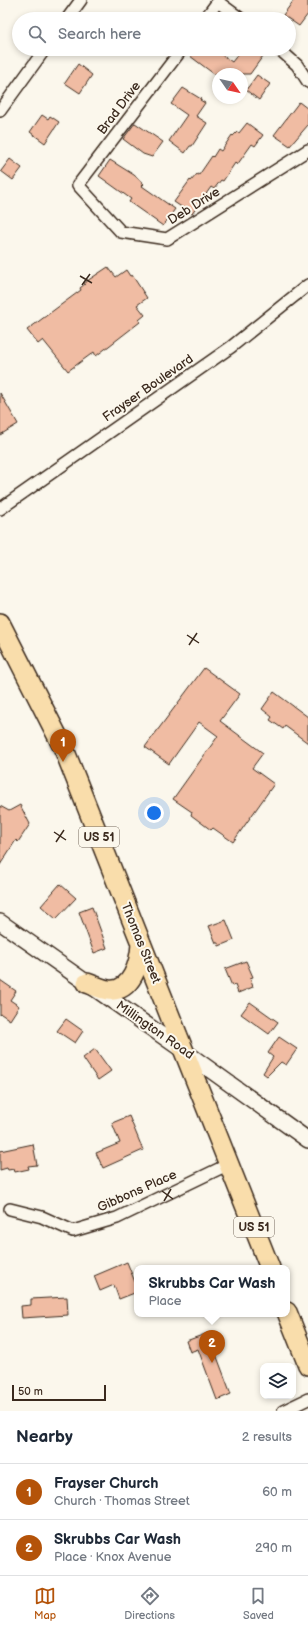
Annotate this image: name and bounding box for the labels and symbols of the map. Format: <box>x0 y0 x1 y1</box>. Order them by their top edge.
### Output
north arrow <box>212 68 248 104</box>
street label: Brad Drive <box>94 78 144 138</box>
street label: Deb Drive <box>165 184 223 228</box>
street label: Frayser Boulevard <box>100 351 196 425</box>
pin: 1 <box>50 729 76 762</box>
your location <box>144 803 164 823</box>
road number: US 51 <box>79 827 119 847</box>
street label: Thomas Street <box>118 900 164 986</box>
street label: Millington Road <box>113 997 197 1063</box>
street label: Gibbons Place <box>95 1166 179 1216</box>
road number: US 51 <box>234 1217 274 1237</box>
pin: 2 <box>199 1330 225 1363</box>
scale bar <box>12 1383 106 1402</box>

